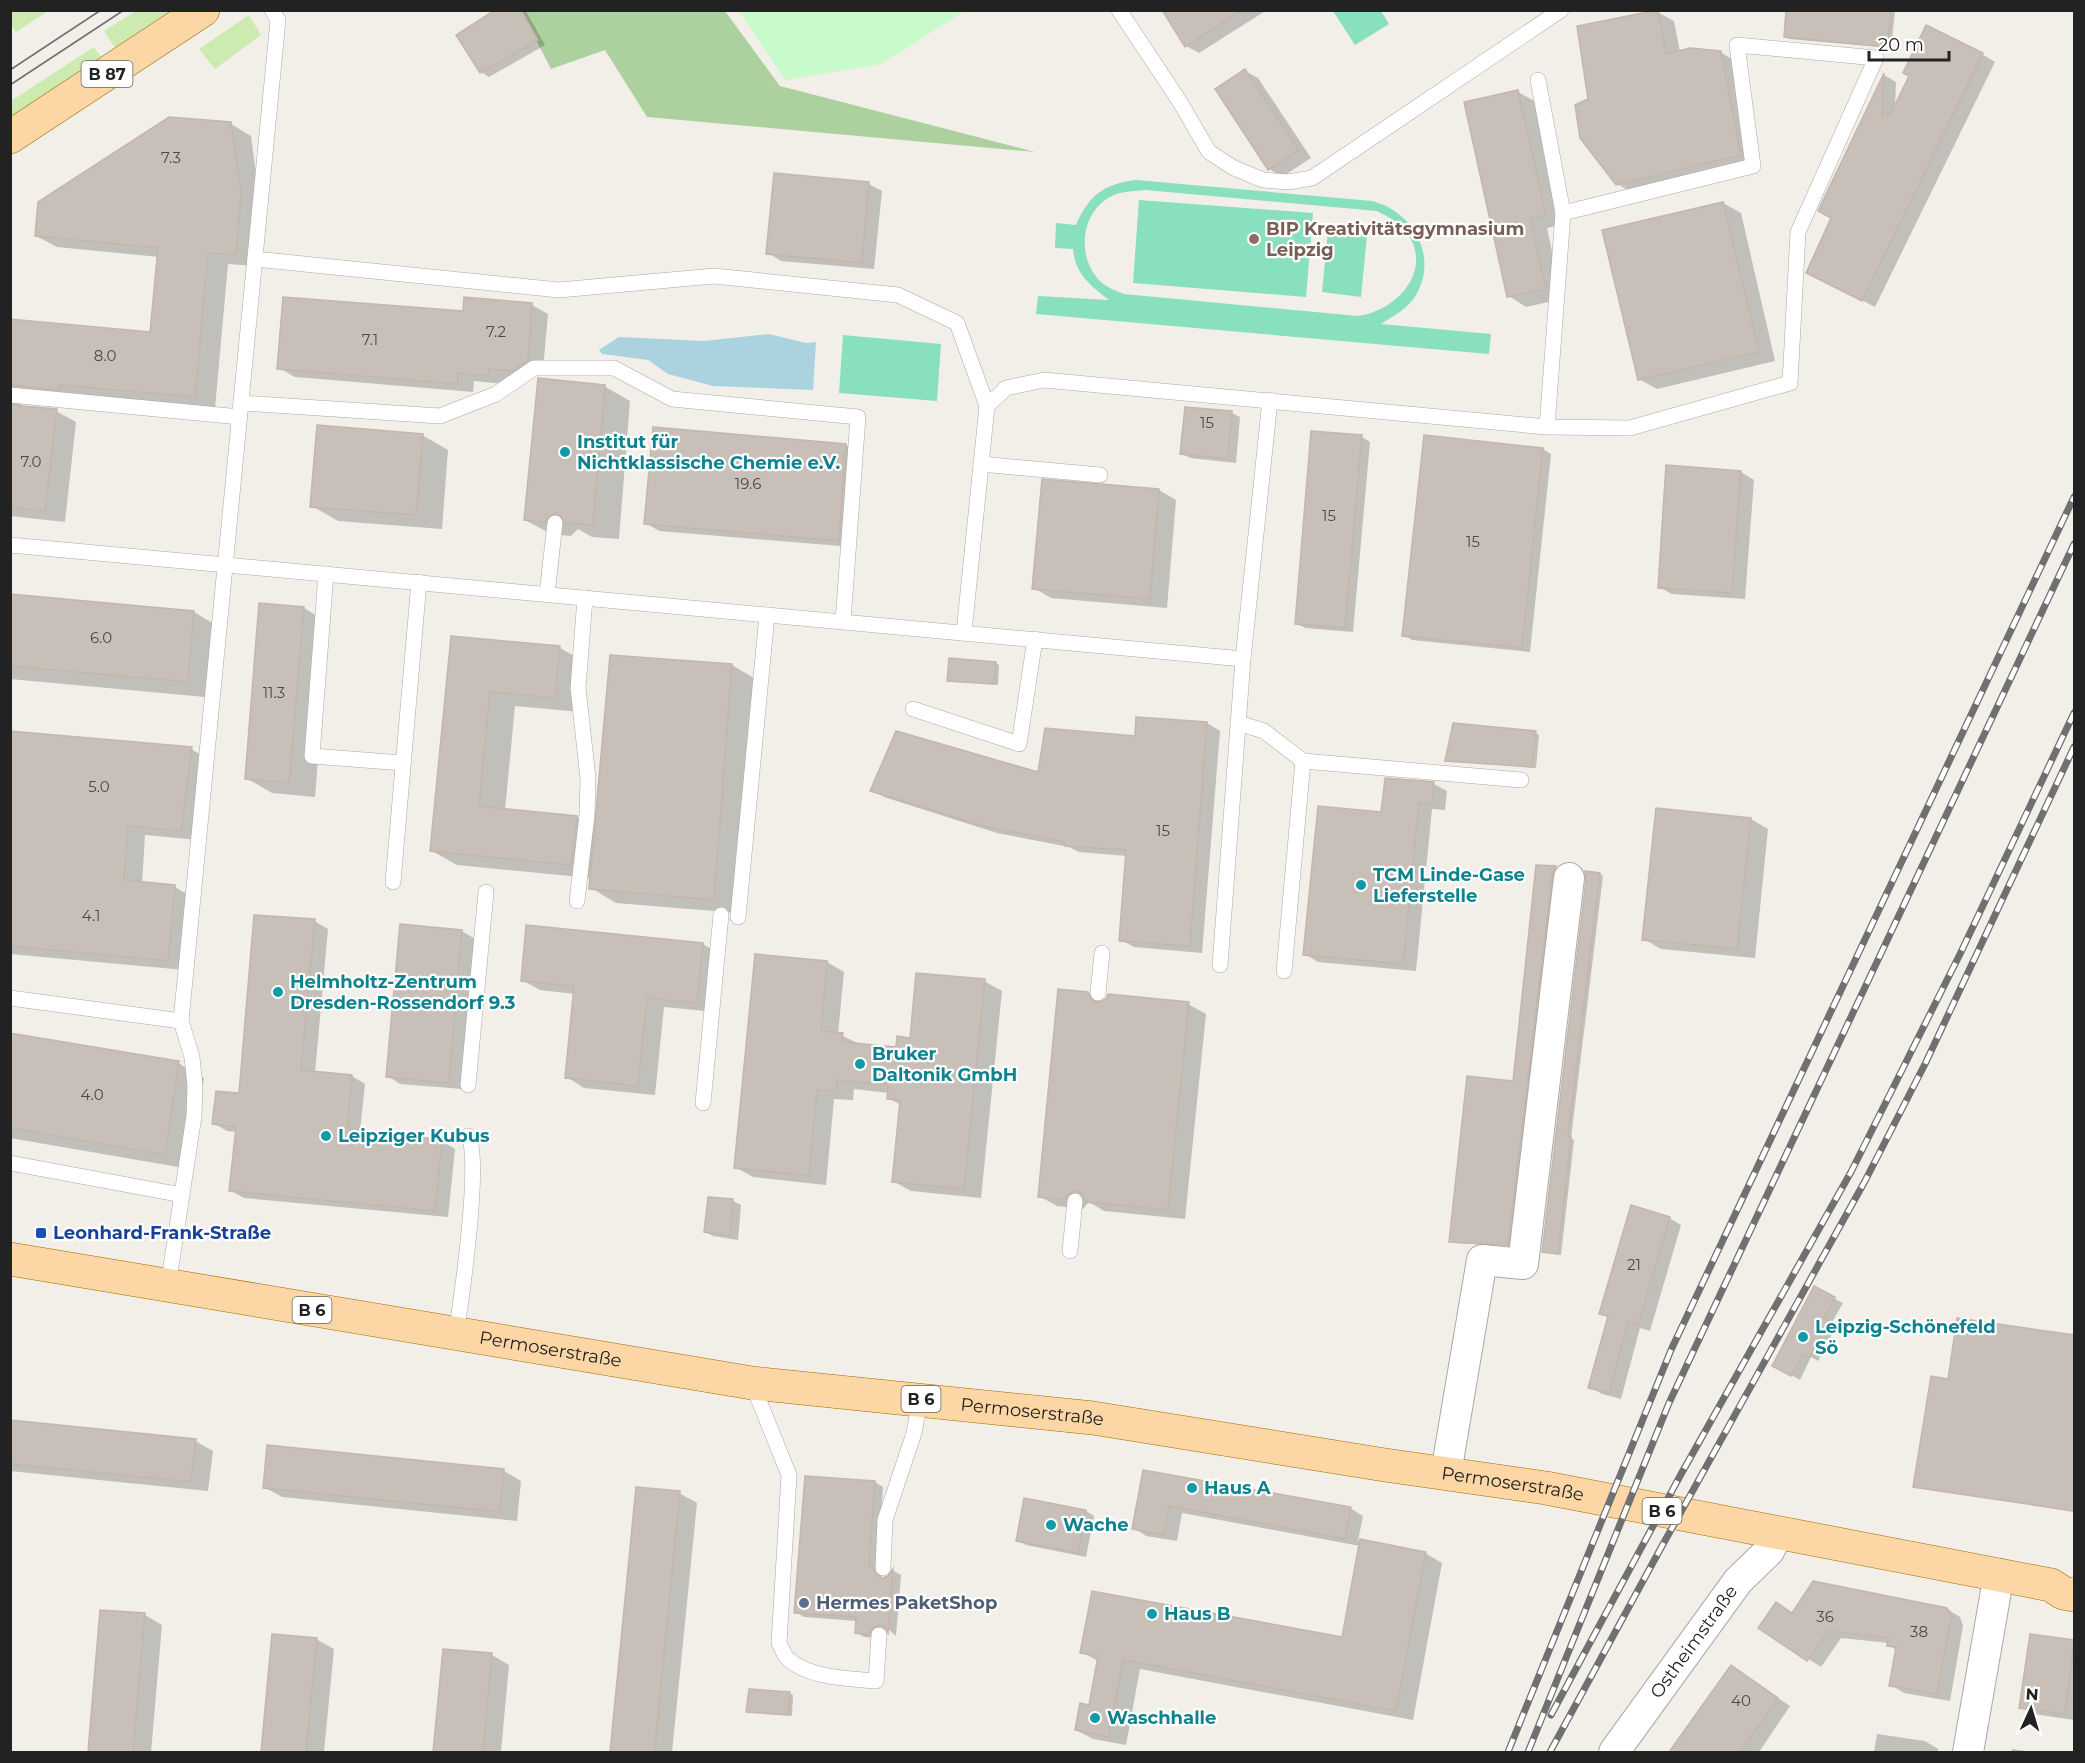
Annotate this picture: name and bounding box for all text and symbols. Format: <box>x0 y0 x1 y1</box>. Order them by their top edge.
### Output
scale bar <box>1869 24 1948 62</box>
text: 20 m <box>1878 34 1924 56</box>
road number: B 87 <box>82 61 132 87</box>
house number: 7.3 <box>161 148 181 167</box>
place label: BIP Kreativitätsgymnasium Leipzig <box>1266 218 1524 261</box>
marker: BIP Kreativitätsgymnasium Leipzig <box>1247 232 1261 246</box>
house number: 7.2 <box>486 322 506 341</box>
house number: 7.1 <box>362 330 378 349</box>
house number: 8.0 <box>94 346 116 365</box>
house number: 15 <box>1200 413 1214 432</box>
place label: Institut für Nichtklassische Chemie e.V. <box>577 431 841 474</box>
marker: Institut für Nichtklassische Chemie e.V. <box>558 445 572 459</box>
house number: 7.0 <box>21 452 42 471</box>
house number: 19.6 <box>735 474 761 493</box>
house number: 15 <box>1322 506 1336 525</box>
house number: 15 <box>1466 532 1480 551</box>
house number: 6.0 <box>90 628 112 647</box>
house number: 11.3 <box>263 683 285 702</box>
house number: 5.0 <box>88 777 110 796</box>
house number: 15 <box>1156 821 1170 840</box>
place label: TCM Linde-Gase Lieferstelle <box>1373 864 1525 907</box>
marker: TCM Linde-Gase Lieferstelle <box>1354 878 1368 892</box>
house number: 4.1 <box>82 906 100 925</box>
place label: Helmholtz-Zentrum Dresden-Rossendorf 9.3 <box>290 971 516 1014</box>
marker: Helmholtz-Zentrum Dresden-Rossendorf 9.3 <box>271 985 285 999</box>
place label: Bruker Daltonik GmbH <box>872 1043 1017 1086</box>
marker: Bruker Daltonik GmbH <box>853 1057 867 1071</box>
house number: 4.0 <box>80 1085 104 1104</box>
place label: Leipziger Kubus <box>338 1125 490 1147</box>
marker: Leipziger Kubus <box>319 1129 333 1143</box>
place label: Leonhard-Frank-Straße <box>53 1222 271 1244</box>
marker: Leonhard-Frank-Straße <box>34 1226 48 1240</box>
house number: 21 <box>1627 1255 1641 1274</box>
road number: B 6 <box>292 1297 332 1323</box>
place label: Leipzig-Schönefeld Sö <box>1815 1316 1996 1359</box>
street label: Permoserstraße <box>478 1327 623 1372</box>
marker: Leipzig-Schönefeld Sö <box>1796 1330 1810 1344</box>
road number: B 6 <box>902 1386 940 1412</box>
street label: Permoserstraße <box>959 1393 1106 1431</box>
street label: Permoserstraße <box>1440 1462 1586 1506</box>
place label: Haus A <box>1204 1477 1271 1499</box>
marker: Haus A <box>1185 1481 1199 1495</box>
road number: B 6 <box>1642 1498 1682 1524</box>
place label: Wache <box>1063 1514 1129 1536</box>
marker: Wache <box>1044 1518 1058 1532</box>
street label: Ostheimstraße <box>1645 1581 1742 1703</box>
place label: Hermes PaketShop <box>816 1592 997 1614</box>
marker: Hermes PaketShop <box>797 1596 811 1610</box>
place label: Haus B <box>1164 1603 1231 1625</box>
marker: Haus B <box>1145 1607 1159 1621</box>
house number: 36 <box>1816 1607 1834 1626</box>
house number: 38 <box>1910 1622 1928 1641</box>
north arrow <box>2001 1679 2061 1739</box>
text: N <box>2025 1685 2039 1704</box>
house number: 40 <box>1731 1691 1751 1710</box>
place label: Waschhalle <box>1107 1707 1216 1729</box>
marker: Waschhalle <box>1088 1711 1102 1725</box>

